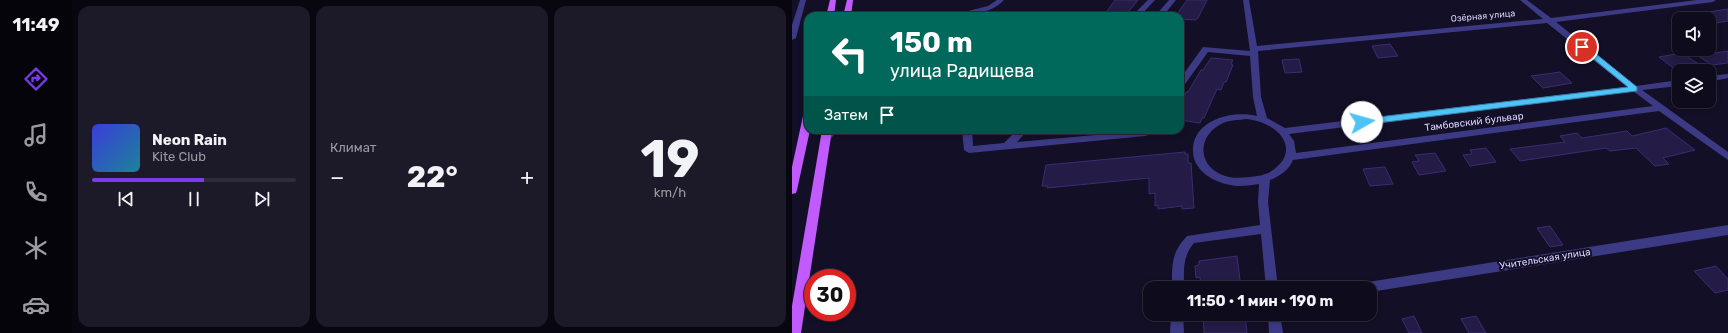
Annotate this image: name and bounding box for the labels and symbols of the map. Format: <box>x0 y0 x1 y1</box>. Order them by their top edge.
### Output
street label: Озёрная улица <box>1450 8 1516 24</box>
pin <box>1565 30 1599 64</box>
position arrow <box>1341 101 1383 143</box>
street label: Тамбовский бульвар <box>1424 110 1524 134</box>
street label: Учительская улица <box>1499 246 1591 272</box>
speed limit sign: 30 <box>804 269 856 321</box>

